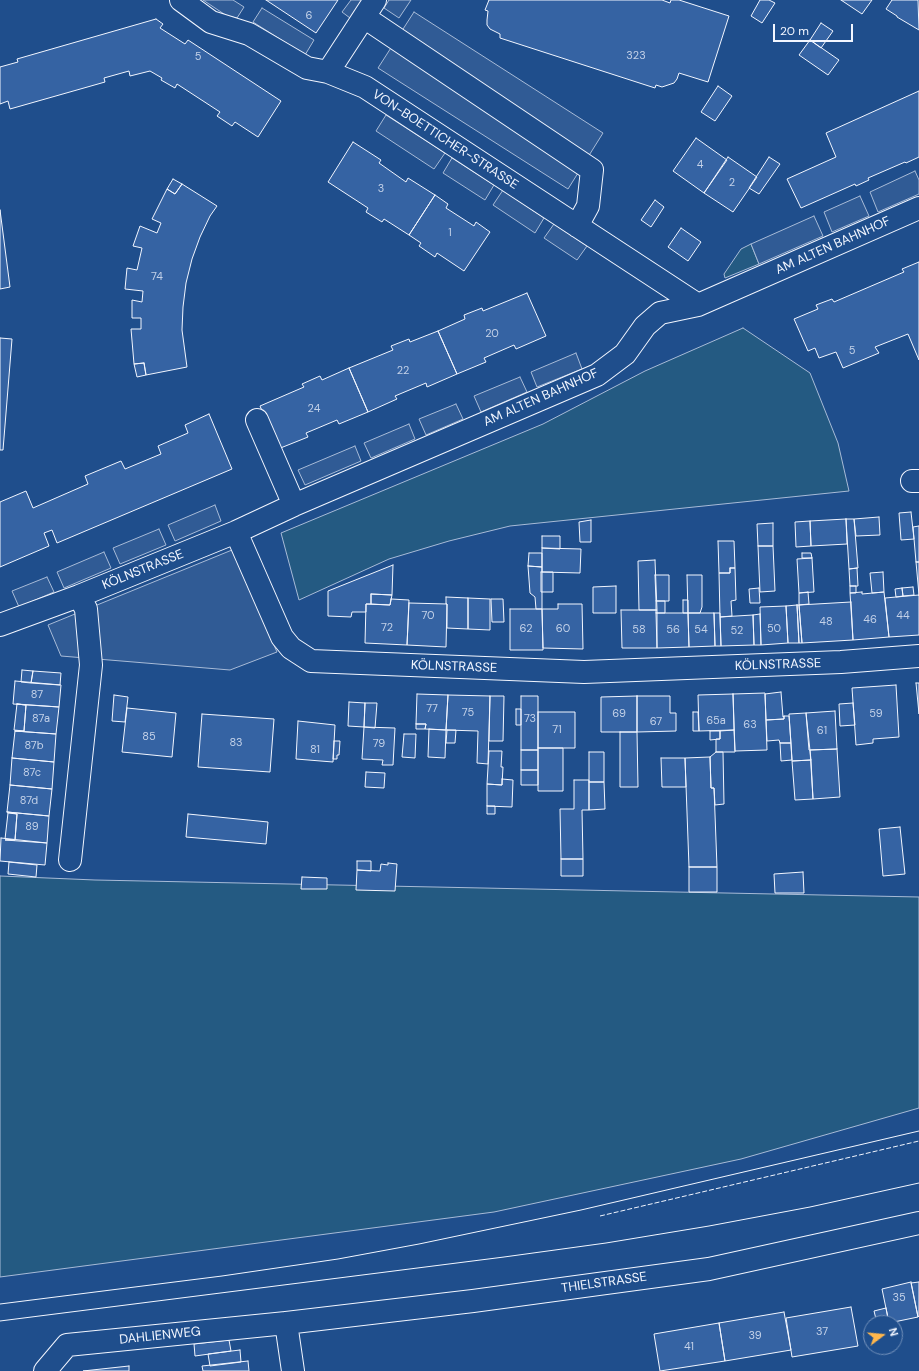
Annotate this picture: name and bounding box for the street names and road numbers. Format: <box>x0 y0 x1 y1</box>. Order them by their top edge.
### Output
street label: VON-BOETTICHER-STRASSE <box>369 87 521 193</box>
street label: AM ALTEN BAHNHOF <box>773 214 893 278</box>
street label: AM ALTEN BAHNHOF <box>481 366 601 430</box>
street label: KÖLNSTRASSE <box>100 547 186 593</box>
street label: KÖLNSTRASSE <box>735 656 821 674</box>
street label: KÖLNSTRASSE <box>411 658 497 676</box>
street label: THIELSTRASSE <box>560 1269 648 1297</box>
street label: DAHLIENWEG <box>119 1324 201 1348</box>

